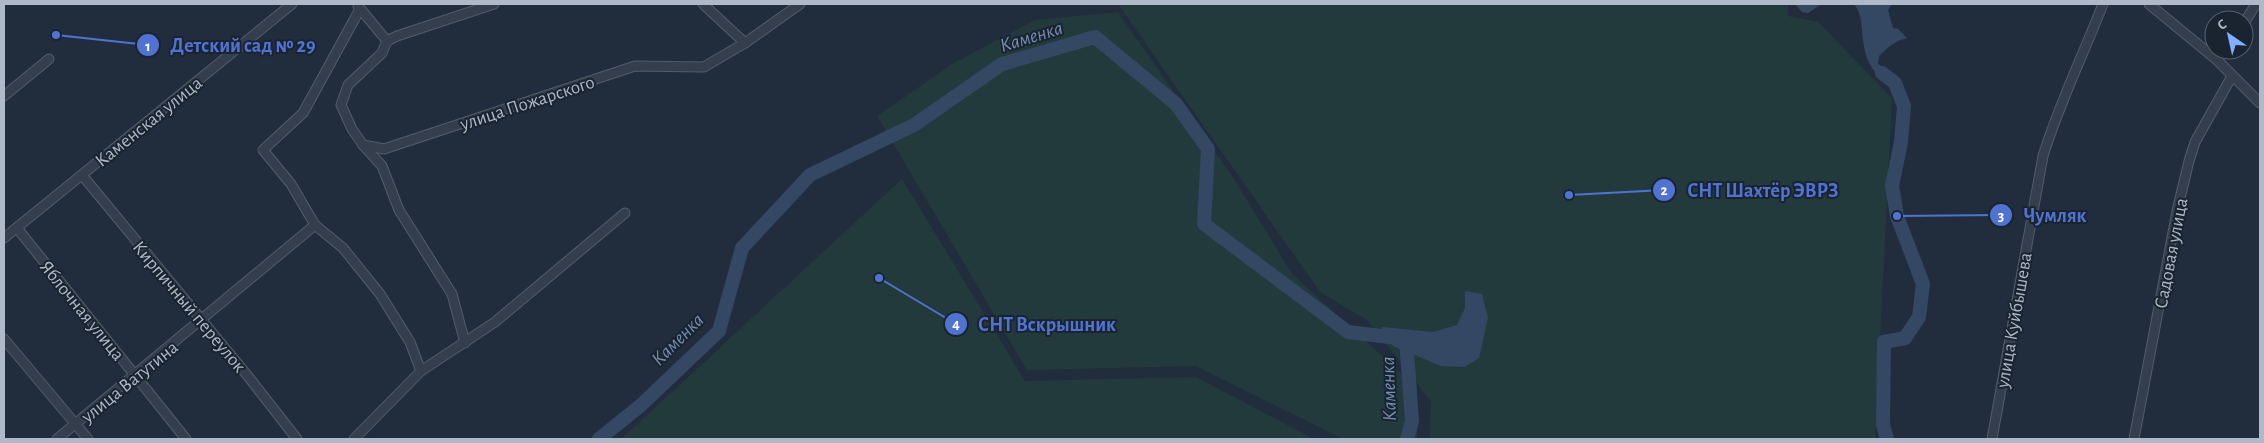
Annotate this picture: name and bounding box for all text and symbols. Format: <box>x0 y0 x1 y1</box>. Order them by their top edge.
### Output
north arrow <box>2204 10 2254 60</box>
text: С <box>2215 17 2230 33</box>
water label: Каменка <box>998 18 1065 56</box>
callout: Детский сад № 29 <box>136 28 326 63</box>
text: Детский сад № 29 <box>170 36 316 56</box>
text: 1 <box>145 39 151 54</box>
street label: Каменская улица <box>92 73 206 171</box>
street label: улица Пожарского <box>457 73 597 134</box>
callout: СНТ Шахтёр ЭВРЗ <box>1652 172 1848 207</box>
text: СНТ Шахтёр ЭВРЗ <box>1687 181 1839 201</box>
text: 2 <box>1660 183 1668 198</box>
street label: Садовая улица <box>2151 196 2192 310</box>
callout: Чумляк <box>1989 198 2097 233</box>
text: Чумляк <box>2024 206 2087 226</box>
text: 3 <box>1998 209 2004 224</box>
street label: Кирпичный переулок <box>129 238 249 376</box>
street label: улица Куйбышева <box>1993 251 2036 391</box>
street label: Яблочная улица <box>36 257 128 365</box>
callout: СНТ Вскрышник <box>943 307 1126 342</box>
water label: Каменка <box>648 310 708 370</box>
text: СНТ Вскрышник <box>978 315 1116 335</box>
text: 4 <box>952 317 960 332</box>
street label: улица Ватутина <box>77 337 182 427</box>
water label: Каменка <box>1378 356 1400 422</box>

